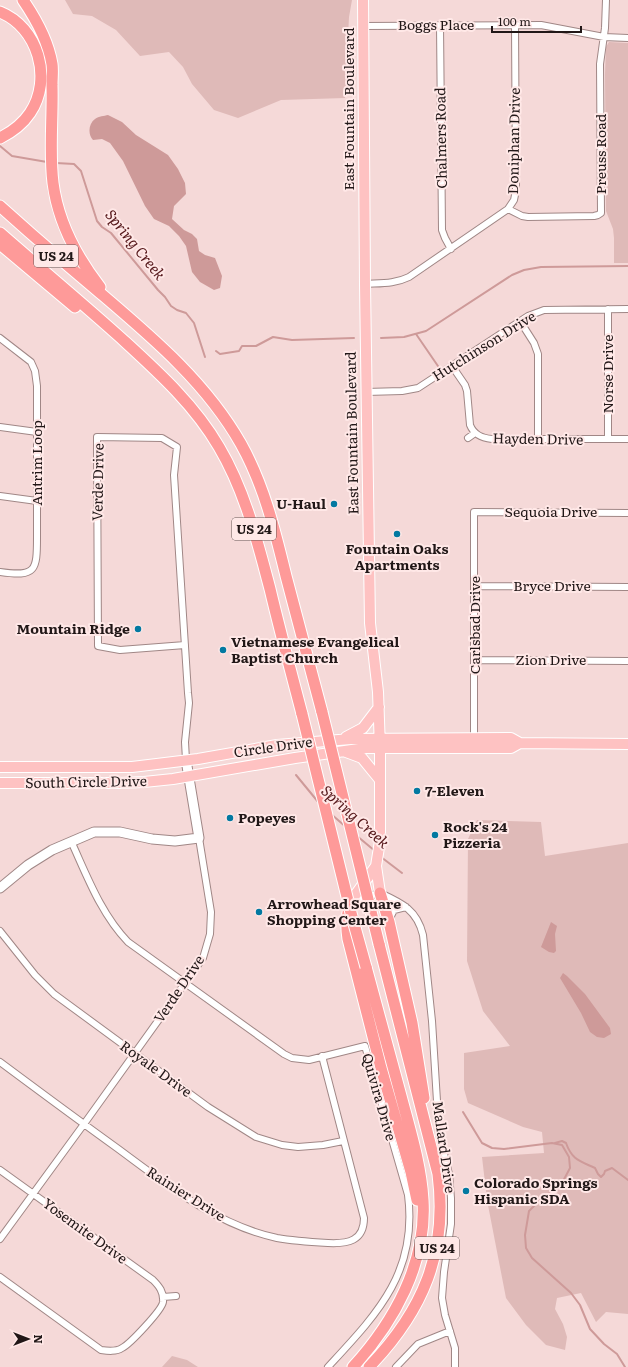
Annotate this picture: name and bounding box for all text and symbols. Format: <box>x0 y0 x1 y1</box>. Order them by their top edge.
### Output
scale bar <box>492 8 581 34</box>
text: 100 m <box>498 12 531 30</box>
street label: Boggs Place <box>398 14 474 34</box>
street label: East Fountain Boulevard <box>338 27 358 191</box>
street label: Chalmers Road <box>429 87 451 189</box>
street label: Doniphan Drive <box>502 87 524 194</box>
street label: Preuss Road <box>590 113 610 194</box>
water label: Spring Creek <box>100 204 172 285</box>
road number: US 24 <box>34 245 78 267</box>
street label: Hutchinson Drive <box>428 305 539 385</box>
street label: Norse Drive <box>597 335 617 413</box>
street label: East Fountain Boulevard <box>340 351 362 515</box>
street label: Antrim Loop <box>26 420 46 506</box>
street label: Hayden Drive <box>492 427 584 449</box>
street label: Verde Drive <box>86 443 108 521</box>
place label: U-Haul <box>276 493 326 513</box>
marker: U-Haul <box>329 499 339 509</box>
street label: Sequoia Drive <box>505 501 597 521</box>
road number: US 24 <box>232 518 276 540</box>
marker: Fountain Oaks Apartments <box>392 529 402 539</box>
place label: Fountain Oaks Apartments <box>346 538 448 574</box>
street label: Bryce Drive <box>513 575 591 595</box>
street label: Carlsbad Drive <box>464 576 484 674</box>
place label: Mountain Ridge <box>16 618 130 638</box>
marker: Mountain Ridge <box>133 624 143 634</box>
place label: Vietnamese Evangelical Baptist Church <box>231 631 399 667</box>
marker: Vietnamese Evangelical Baptist Church <box>218 645 228 655</box>
street label: Zion Drive <box>516 649 586 669</box>
street label: Circle Drive <box>232 731 313 761</box>
street label: South Circle Drive <box>25 770 147 792</box>
water label: Spring Creek <box>317 779 396 853</box>
place label: 7-Eleven <box>425 780 485 800</box>
marker: 7-Eleven <box>412 786 422 796</box>
place label: Popeyes <box>238 807 296 827</box>
marker: Popeyes <box>225 813 235 823</box>
place label: Rock's 24 Pizzeria <box>443 816 508 852</box>
marker: Rock's 24 Pizzeria <box>430 830 440 840</box>
place label: Arrowhead Square Shopping Center <box>267 893 401 929</box>
marker: Arrowhead Square Shopping Center <box>254 907 264 917</box>
street label: Verde Drive <box>148 951 208 1026</box>
street label: Royale Drive <box>117 1035 197 1101</box>
street label: Quivira Drive <box>358 1050 402 1143</box>
street label: Mallard Drive <box>429 1100 461 1194</box>
street label: Rainier Drive <box>143 1161 230 1225</box>
place label: Colorado Springs Hispanic SDA <box>474 1172 598 1208</box>
marker: Colorado Springs Hispanic SDA <box>461 1186 471 1196</box>
street label: Yosemite Drive <box>39 1193 132 1268</box>
road number: US 24 <box>415 1237 459 1259</box>
north arrow <box>8 1319 48 1359</box>
text: N <box>31 1334 47 1344</box>

